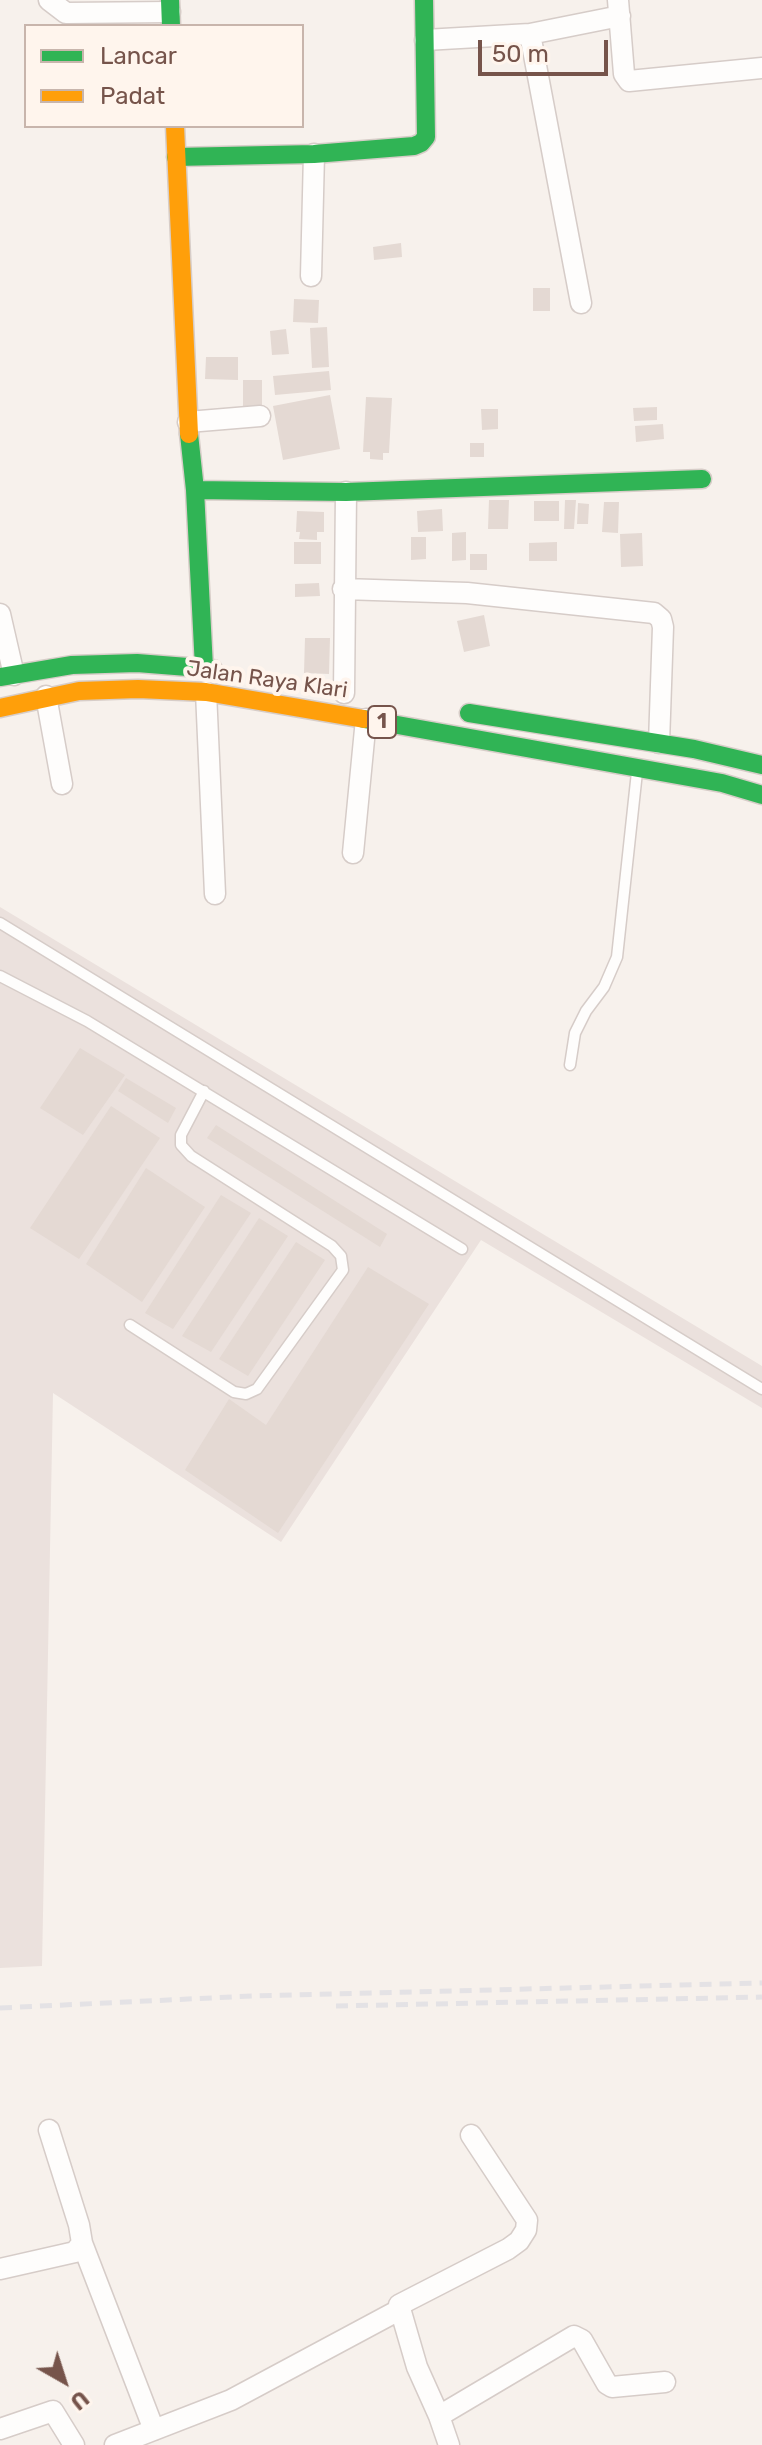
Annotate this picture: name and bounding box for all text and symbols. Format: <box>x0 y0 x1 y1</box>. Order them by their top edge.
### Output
legend <box>24 24 304 128</box>
scale bar <box>482 24 612 74</box>
text: 50 m <box>492 40 549 68</box>
text: Lancar <box>100 42 177 70</box>
text: Padat <box>100 82 165 110</box>
street label: Jalan Raya Klari <box>185 656 349 704</box>
road number: 1 <box>368 706 396 738</box>
north arrow <box>24 2341 104 2421</box>
text: U <box>65 2385 94 2416</box>

